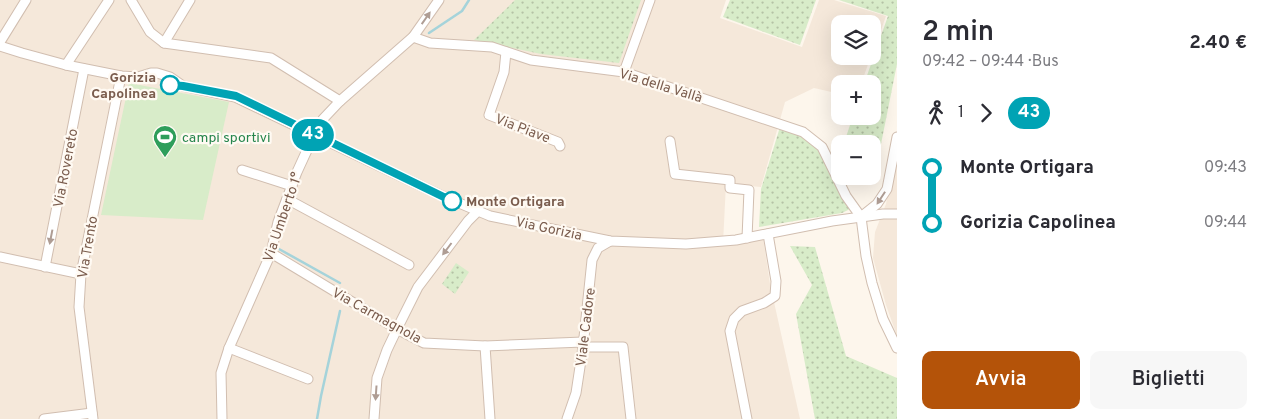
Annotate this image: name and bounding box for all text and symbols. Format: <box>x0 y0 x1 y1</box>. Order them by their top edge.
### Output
one-way arrow <box>421 11 431 25</box>
map controls <box>831 15 881 185</box>
button: layers <box>831 15 881 65</box>
text: 2 min <box>922 15 994 51</box>
text: 2.40 € <box>1189 31 1247 55</box>
text: 09:42 – 09:44 · Bus <box>922 52 1059 72</box>
street label: Via della Vallà <box>617 66 704 107</box>
place label: Gorizia Capolinea <box>91 70 156 103</box>
marker: Gorizia Capolinea <box>160 75 180 95</box>
button: + <box>831 75 881 125</box>
icon: walk <box>922 99 950 127</box>
icon: forward <box>972 99 1000 127</box>
text: 43 <box>1018 101 1040 124</box>
text: 1 <box>958 103 964 123</box>
street label: Via Piave <box>492 111 552 148</box>
line badge: 43 <box>290 119 336 151</box>
text: 43 <box>302 123 324 146</box>
sports icon: campi sportivi <box>152 124 178 158</box>
street label: Via Rovereto <box>50 127 83 209</box>
place label: campi sportivi <box>182 130 271 147</box>
button: − <box>831 135 881 185</box>
text: Monte Ortigara <box>960 156 1094 180</box>
text: 09:43 <box>1204 158 1247 178</box>
street label: Via Umberto 1° <box>260 170 307 264</box>
marker: Monte Ortigara <box>442 191 462 211</box>
one-way arrow <box>876 191 886 204</box>
place label: Monte Ortigara <box>466 194 565 211</box>
text: Gorizia Capolinea <box>960 211 1116 235</box>
text: 09:44 <box>1204 213 1247 233</box>
street label: Via Gorizia <box>514 214 584 245</box>
street label: Via Trento <box>75 215 102 280</box>
one-way arrow <box>47 229 55 245</box>
one-way arrow <box>441 242 452 255</box>
street label: Via Carmagnola <box>329 285 424 348</box>
street label: Viale Cadore <box>573 287 600 368</box>
button: Avvia <box>922 351 1080 409</box>
button: Biglietti <box>1090 351 1247 409</box>
one-way arrow <box>372 385 380 401</box>

